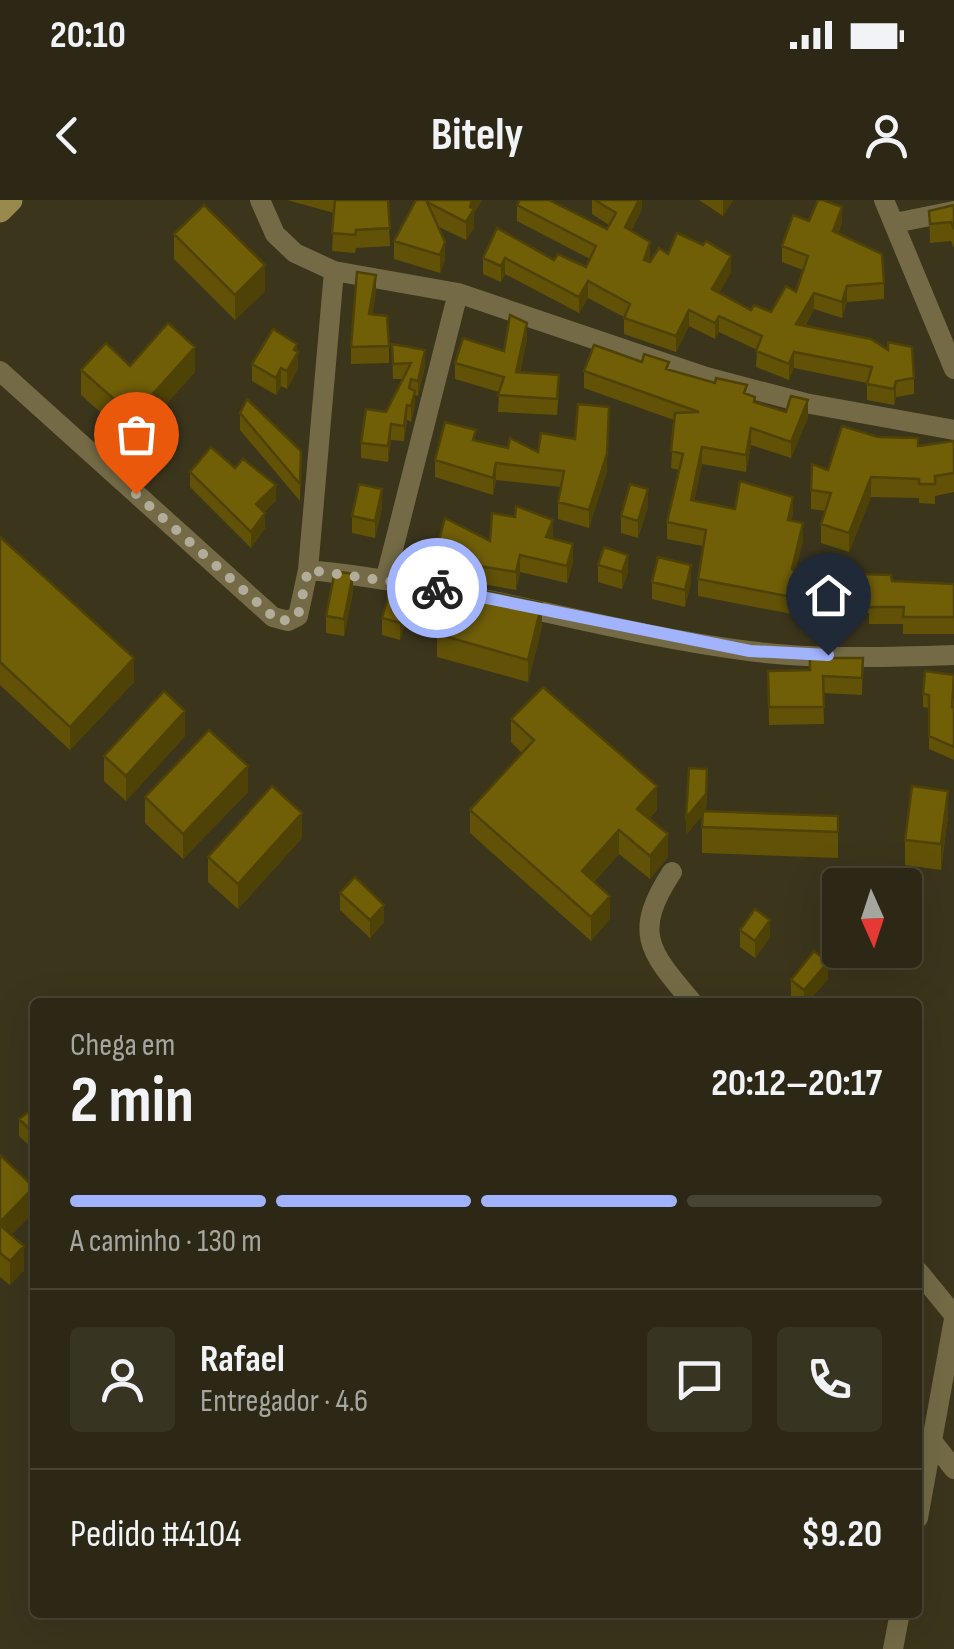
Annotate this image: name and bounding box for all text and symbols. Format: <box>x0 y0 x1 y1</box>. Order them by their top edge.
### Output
text: 20:10 <box>50 13 126 58</box>
icon: back <box>40 108 95 163</box>
text: Bitely <box>431 108 523 163</box>
icon: person <box>859 108 914 163</box>
pin <box>94 392 179 495</box>
icon: bag <box>109 407 164 462</box>
courier <box>387 538 487 638</box>
pin <box>786 553 871 656</box>
icon: bike <box>410 561 465 616</box>
icon: home <box>801 568 856 623</box>
north arrow <box>822 868 922 968</box>
map controls <box>822 868 922 968</box>
text: Chega em <box>70 1026 175 1065</box>
text: 20:12–20:17 <box>711 1061 882 1106</box>
text: 2 min <box>70 1063 194 1141</box>
text: A caminho · 130 m <box>70 1222 262 1261</box>
button: person <box>70 1327 175 1432</box>
button: chat <box>647 1327 752 1432</box>
button: phone <box>777 1327 882 1432</box>
text: Rafael <box>200 1337 285 1382</box>
text: Entregador · 4.6 <box>200 1382 368 1421</box>
text: Pedido #4104 <box>70 1512 241 1557</box>
text: $9.20 <box>801 1512 882 1557</box>

